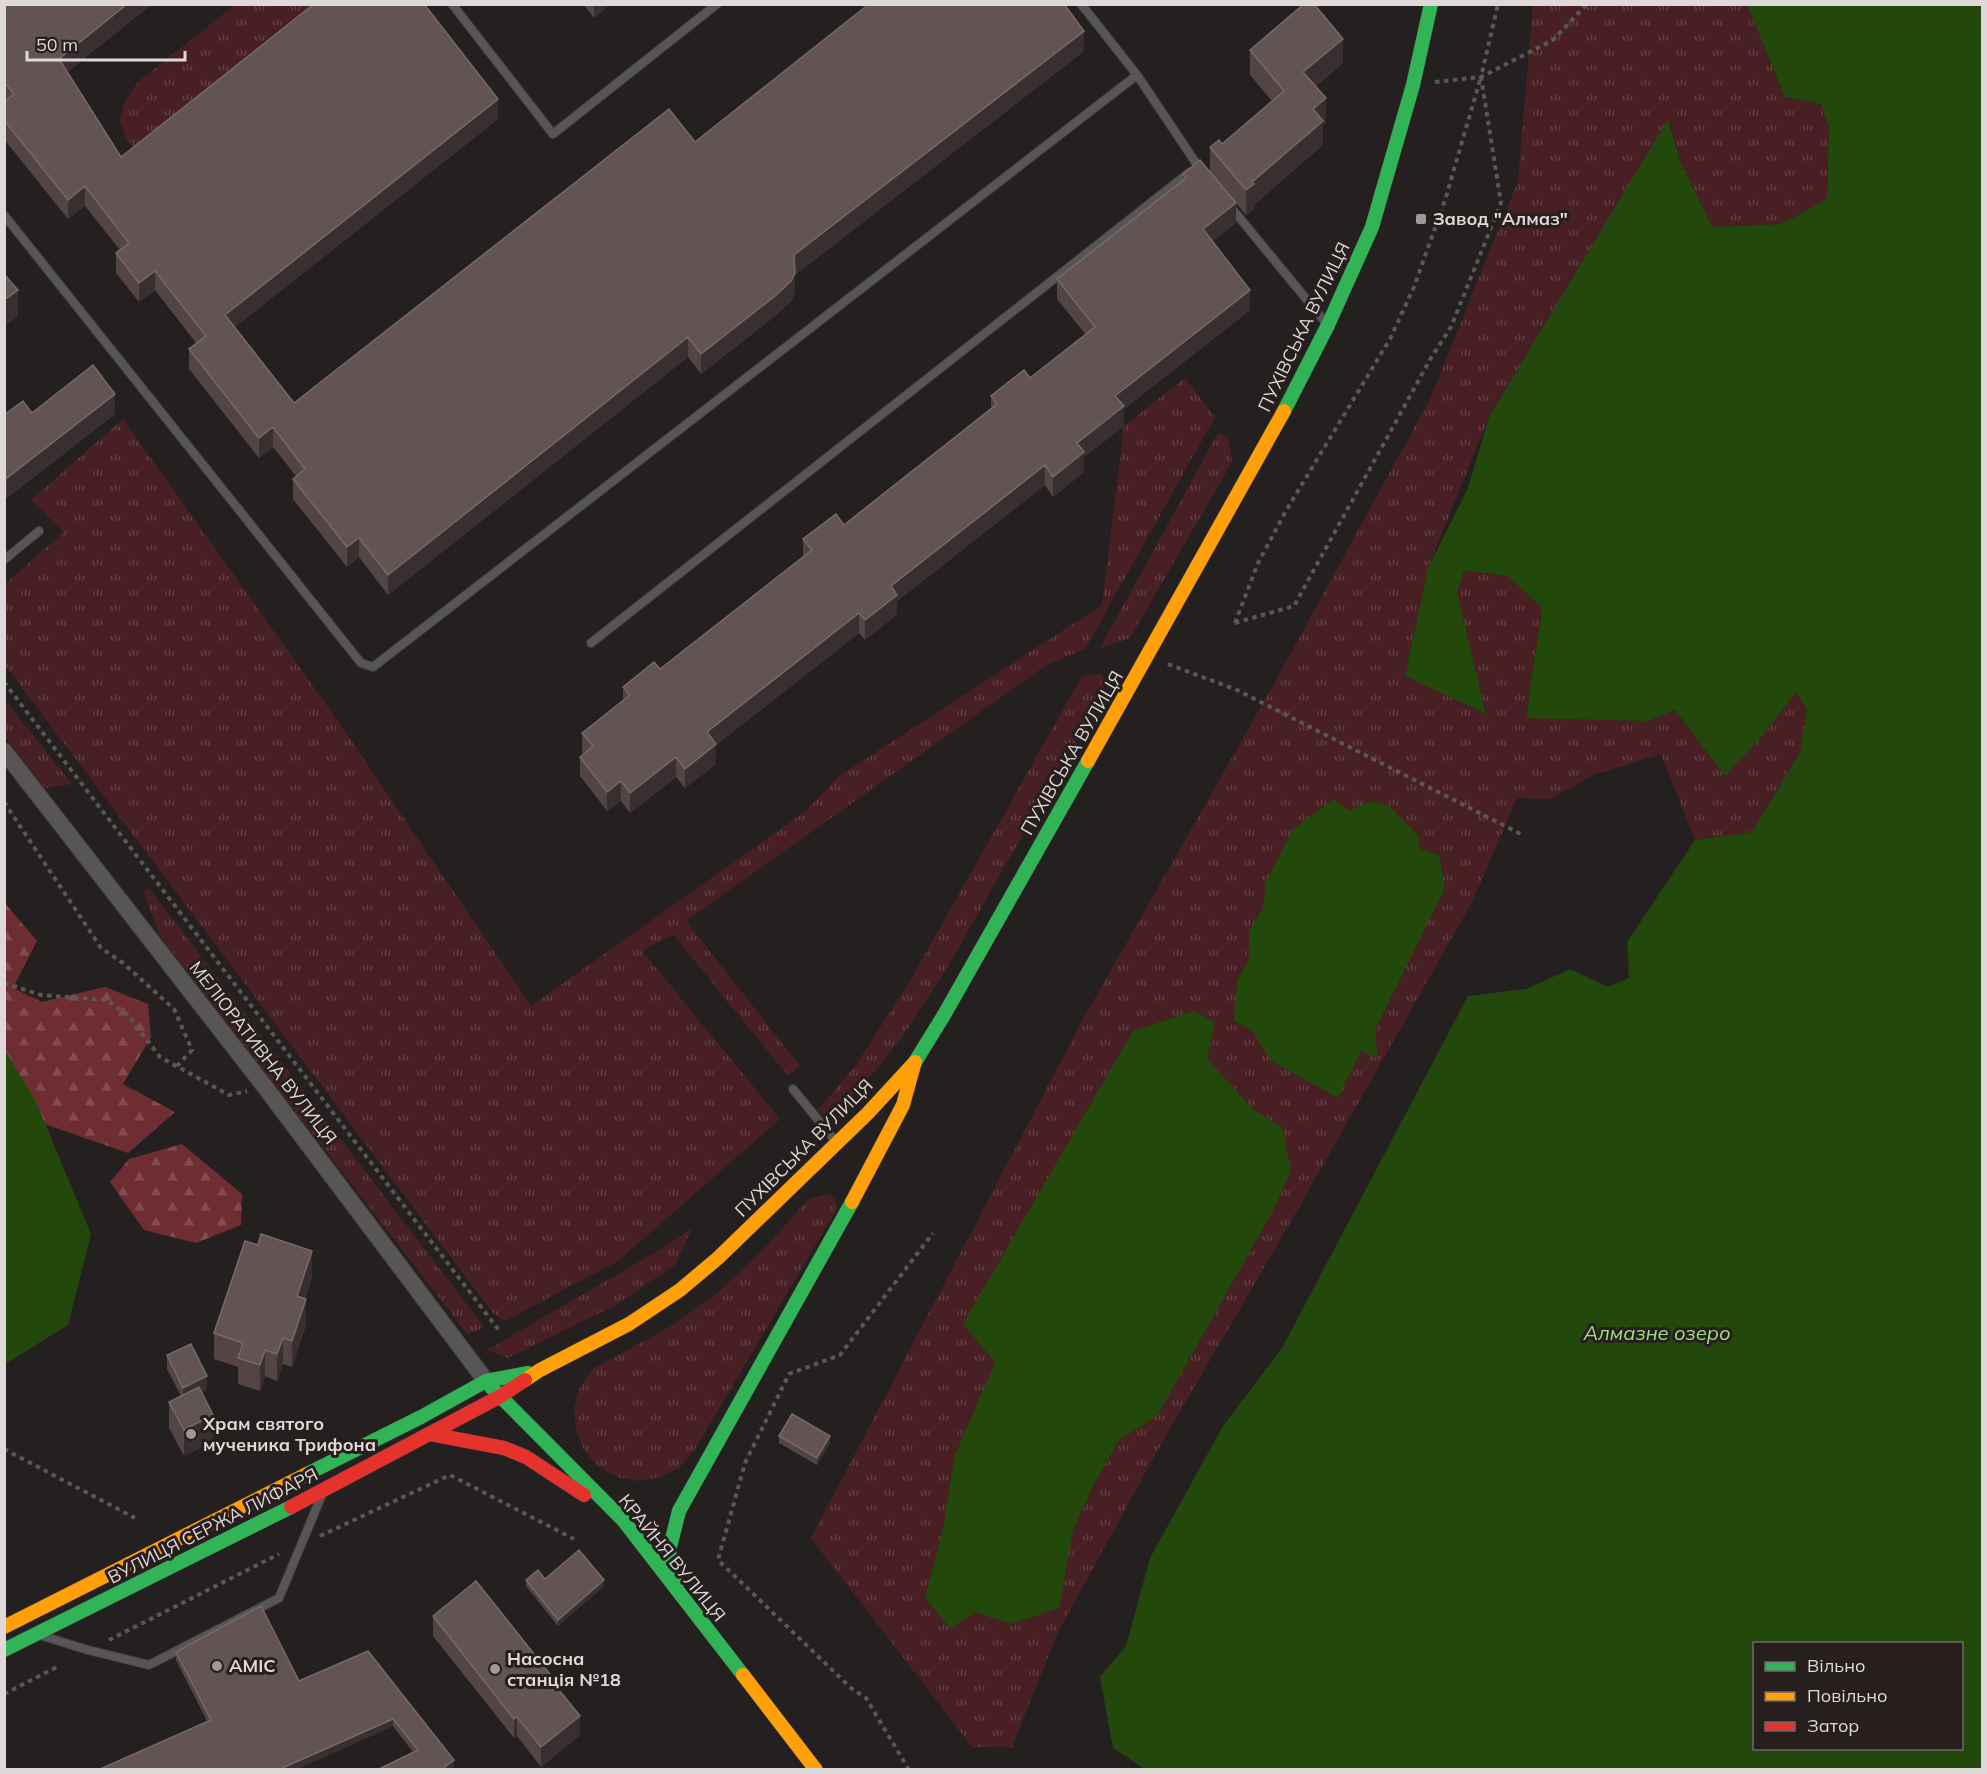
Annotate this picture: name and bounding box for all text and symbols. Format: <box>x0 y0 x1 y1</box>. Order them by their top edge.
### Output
scale bar <box>27 24 184 62</box>
text: 50 m <box>36 33 78 56</box>
place label: Завод "Алмаз" <box>1433 207 1568 230</box>
marker: Завод "Алмаз" <box>1414 212 1428 226</box>
street label: ПУХІВСЬКА ВУЛИЦЯ <box>1252 238 1355 415</box>
street label: ПУХІВСЬКА ВУЛИЦЯ <box>1015 666 1128 839</box>
street label: МЕЛІОРАТИВНА ВУЛИЦЯ <box>185 956 342 1149</box>
street label: ПУХІВСЬКА ВУЛИЦЯ <box>730 1074 878 1222</box>
water label: Алмазне озеро <box>1582 1320 1731 1345</box>
place label: Храм святого мученика Трифона <box>202 1412 376 1456</box>
marker: Храм святого мученика Трифона <box>184 1427 198 1441</box>
street label: ВУЛИЦЯ СЕРЖА ЛИФАРЯ <box>104 1463 322 1589</box>
street label: КРАЙНЯ ВУЛИЦЯ <box>614 1489 731 1626</box>
legend <box>1753 1642 1963 1750</box>
place label: Насосна станція №18 <box>507 1647 621 1691</box>
place label: AMIC <box>229 1654 276 1677</box>
text: Вільно <box>1807 1654 1865 1677</box>
marker: AMIC <box>210 1659 224 1673</box>
marker: Насосна станція №18 <box>488 1662 502 1676</box>
text: Повільно <box>1807 1684 1887 1707</box>
text: Затор <box>1807 1714 1859 1737</box>

